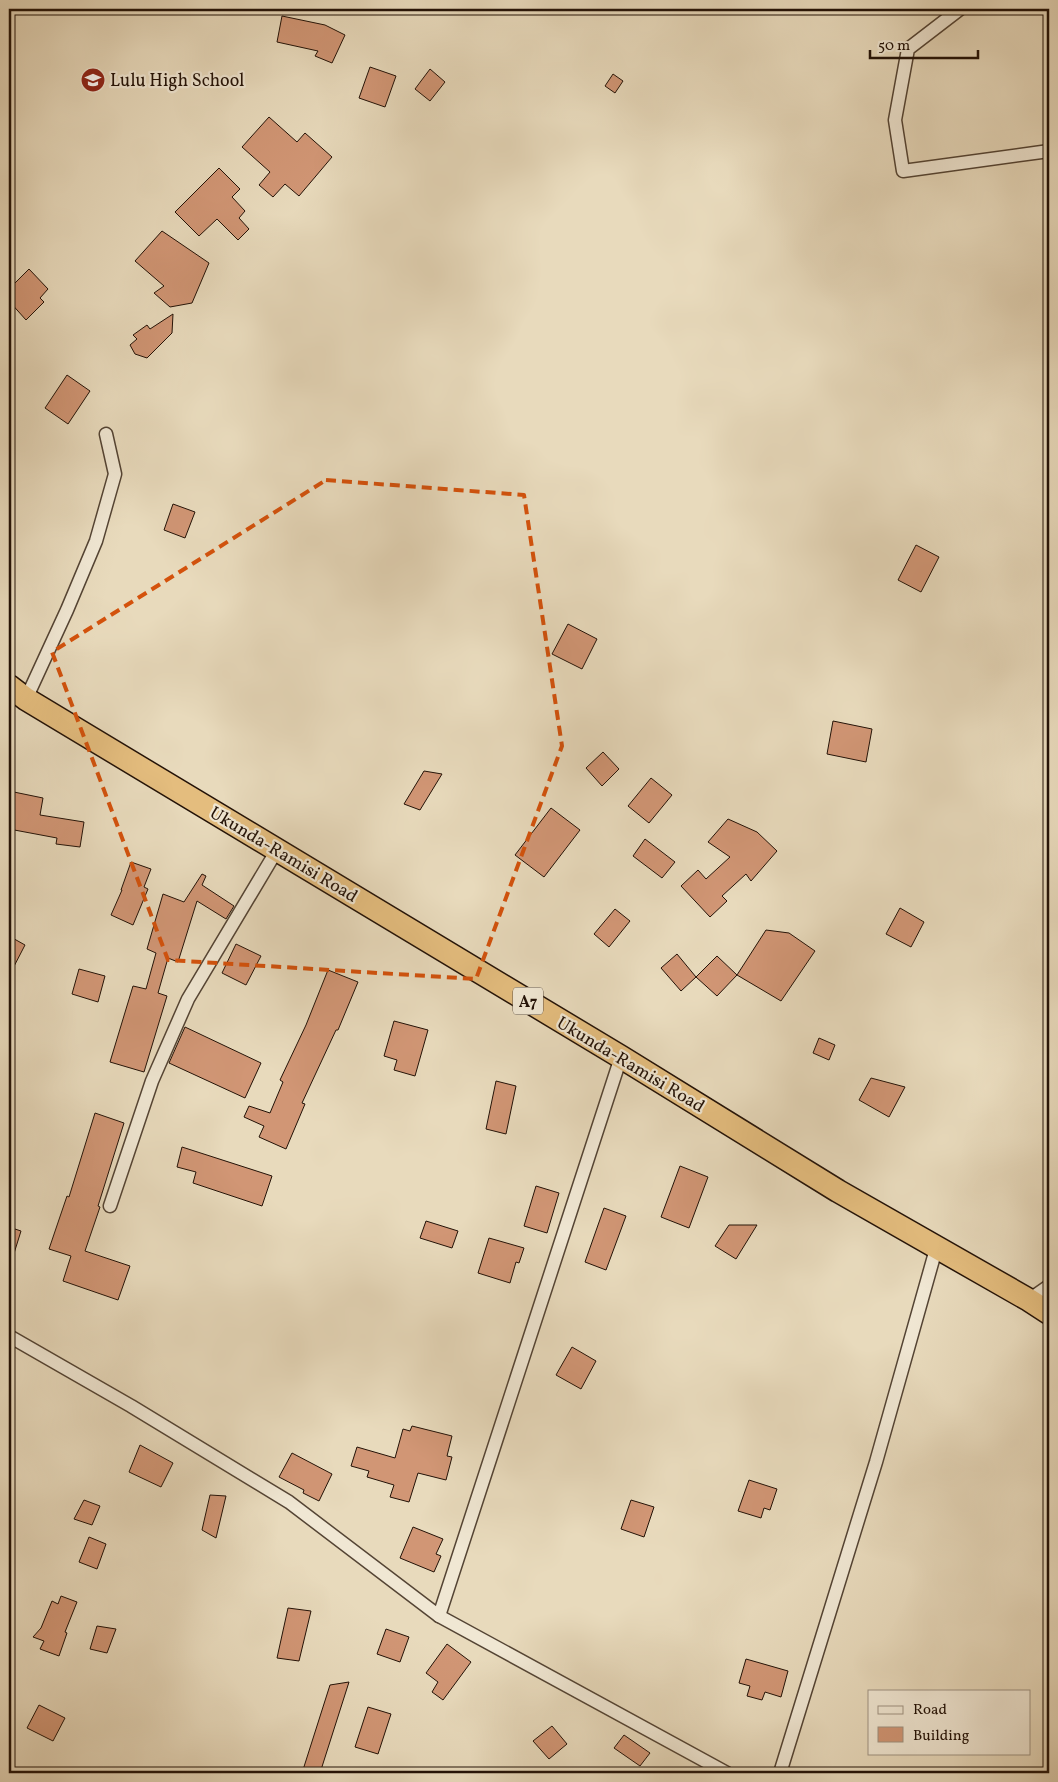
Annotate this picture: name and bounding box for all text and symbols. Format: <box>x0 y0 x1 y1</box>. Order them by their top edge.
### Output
scale bar <box>870 28 978 60</box>
text: 50 m <box>878 36 910 57</box>
school or university icon: Lulu High School <box>80 67 106 93</box>
place label: Lulu High School <box>110 69 244 94</box>
street label: Ukunda-Ramisi Road <box>204 801 362 910</box>
road number: A7 <box>513 988 543 1014</box>
street label: Ukunda-Ramisi Road <box>551 1011 709 1120</box>
legend <box>868 1690 1030 1754</box>
text: Road <box>913 1700 947 1721</box>
text: Building <box>913 1726 970 1747</box>

